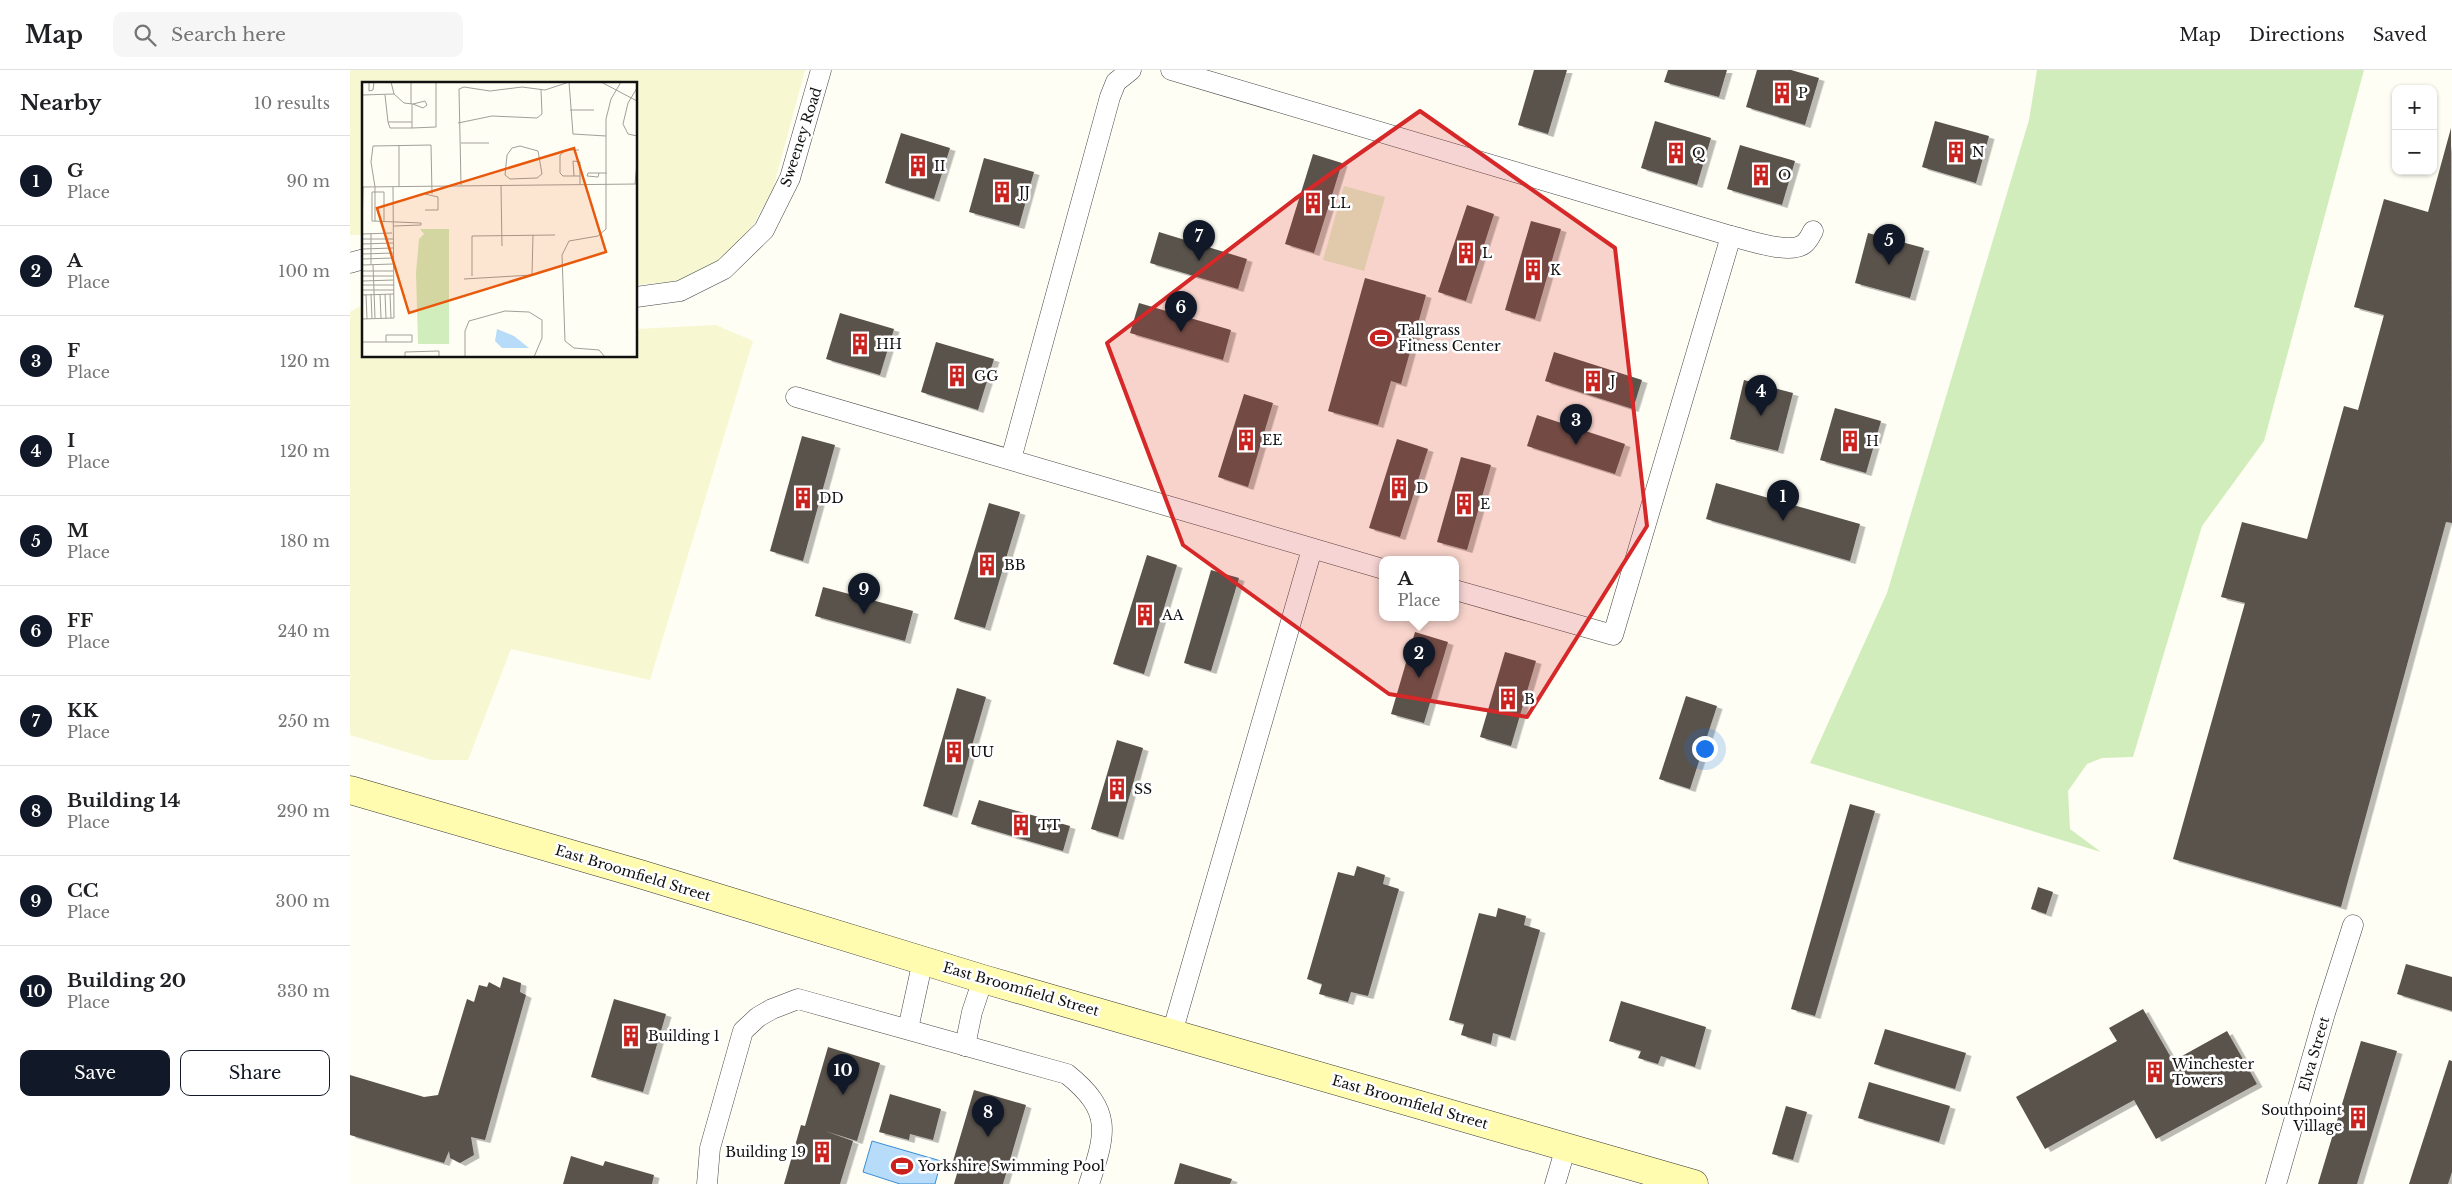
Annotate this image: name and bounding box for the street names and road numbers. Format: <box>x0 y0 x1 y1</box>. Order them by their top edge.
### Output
street label: Sweeney Road <box>776 84 826 189</box>
street label: East Broomfield Street <box>553 841 714 905</box>
street label: East Broomfield Street <box>941 958 1102 1020</box>
street label: Elva Street <box>2295 1014 2333 1093</box>
street label: East Broomfield Street <box>1330 1071 1491 1133</box>

